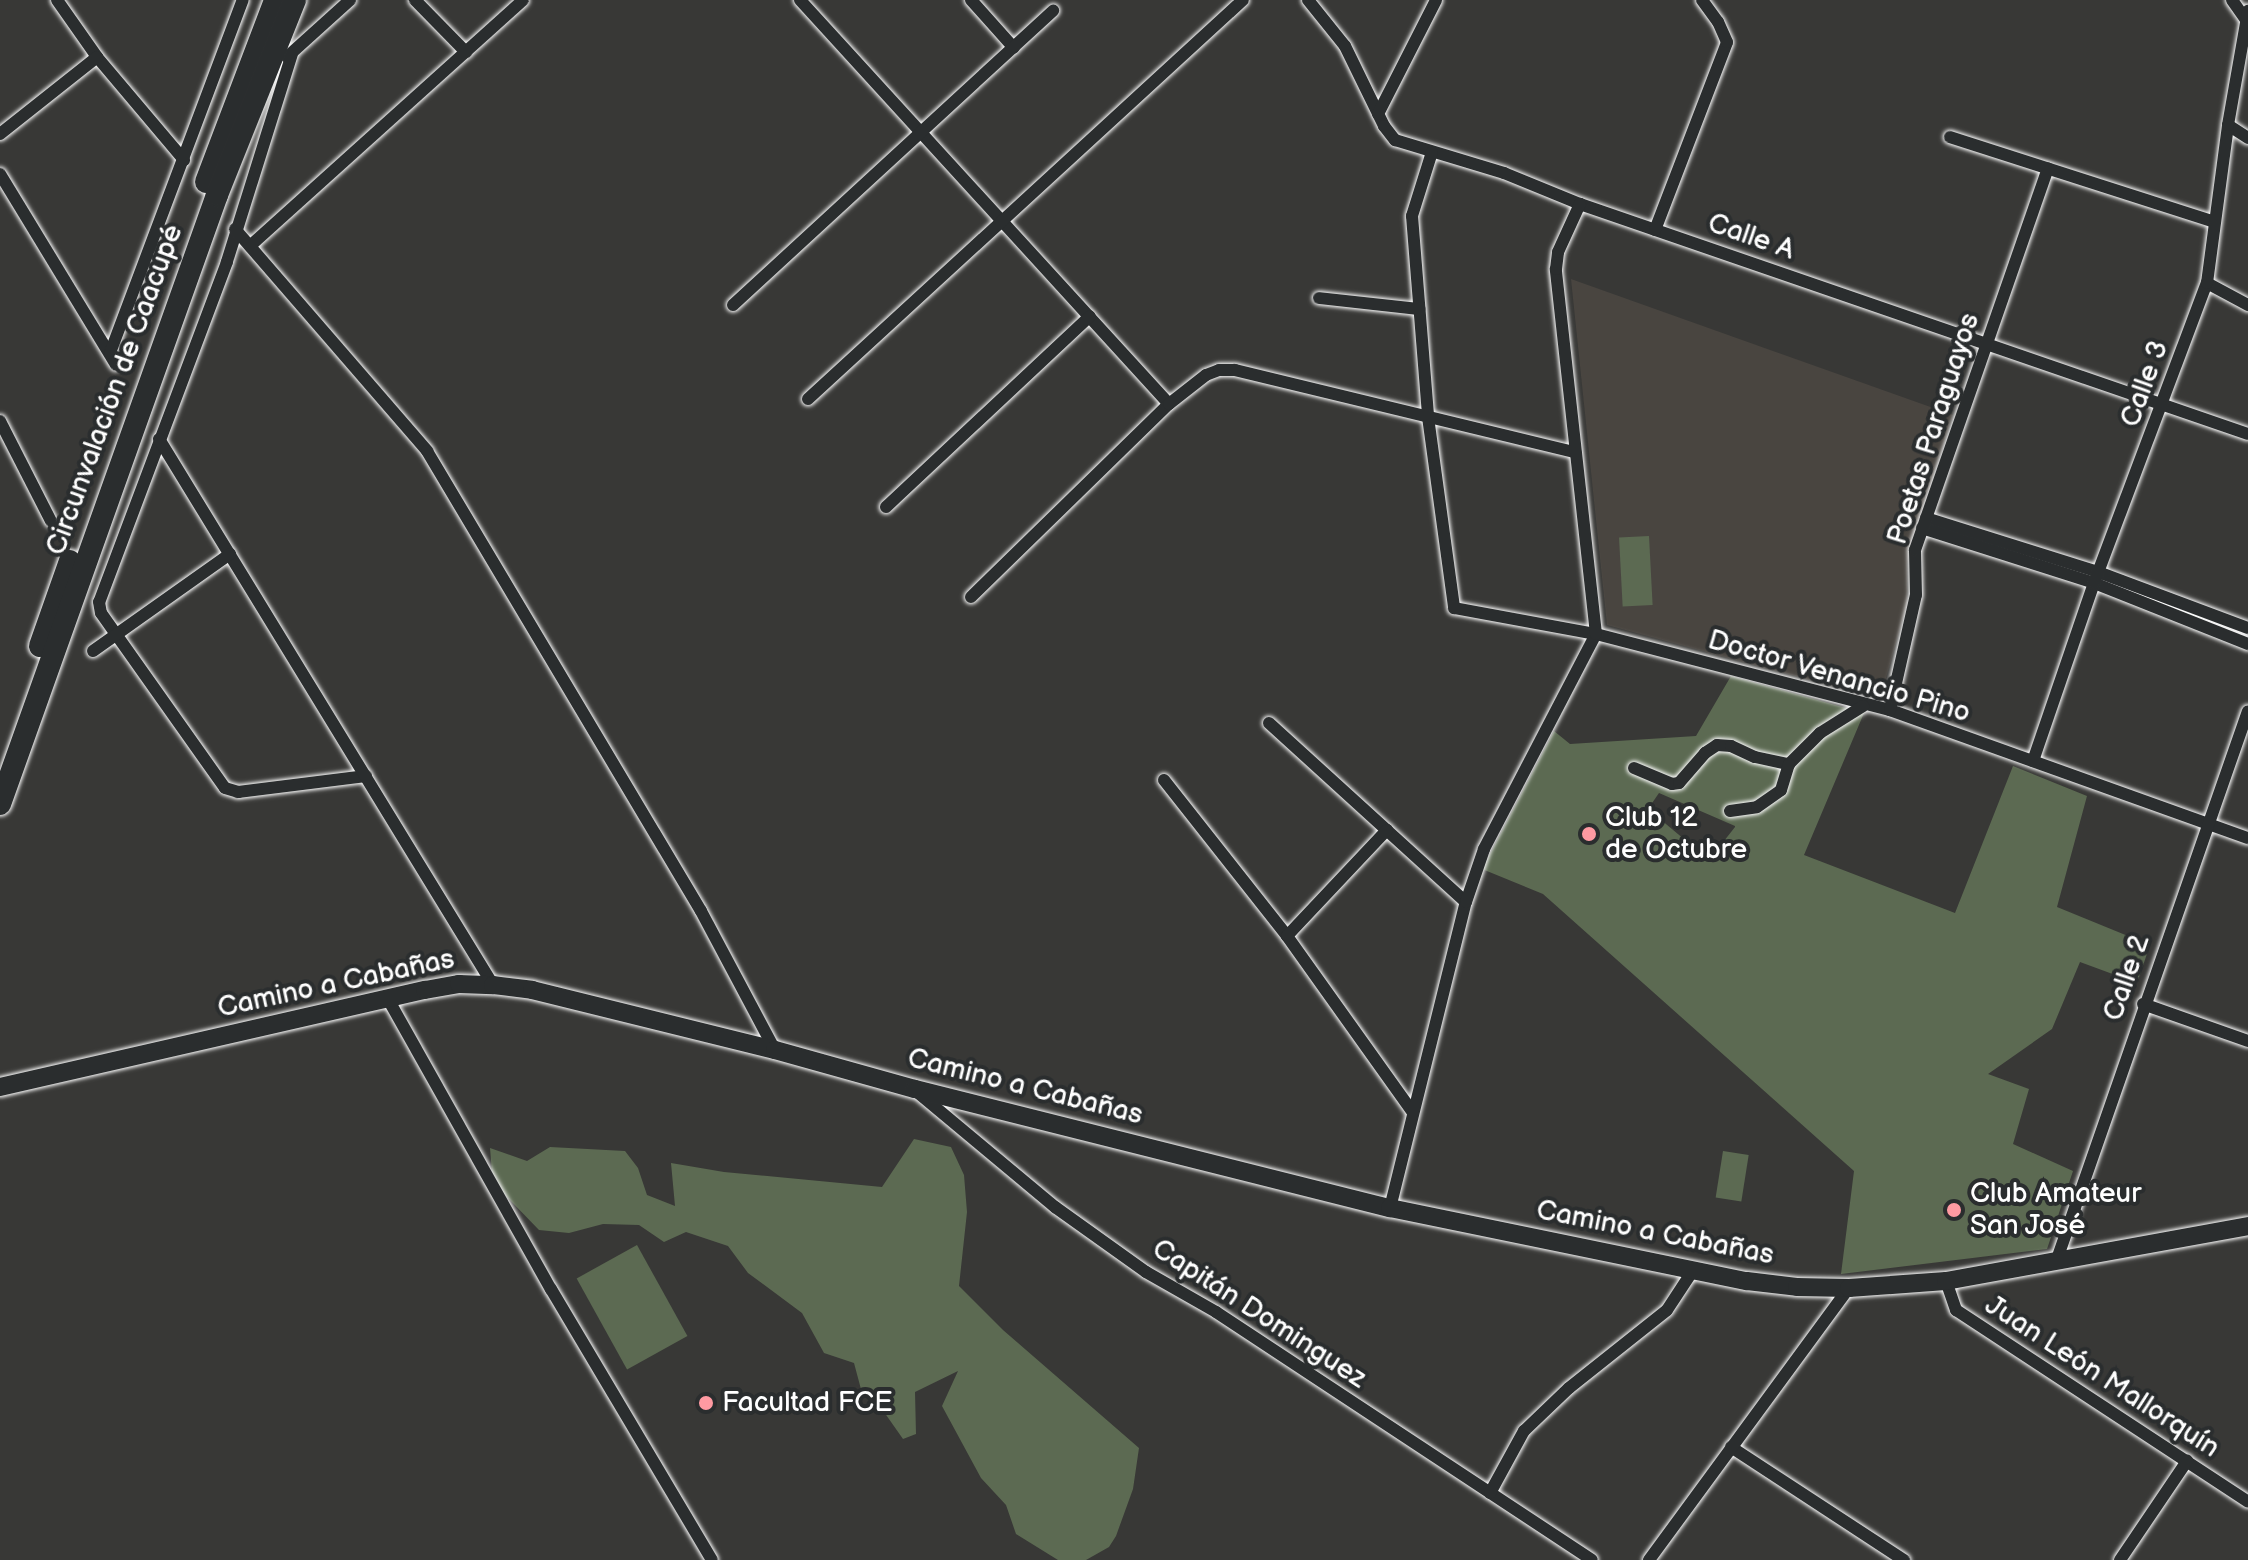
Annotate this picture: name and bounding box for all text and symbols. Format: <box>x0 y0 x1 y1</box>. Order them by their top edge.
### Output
street label: Calle A <box>1703 207 1799 267</box>
street label: Circunvalación de Caacupé <box>39 220 191 560</box>
street label: Poetas Paraguayos <box>1881 309 1987 549</box>
street label: Calle 3 <box>2114 336 2176 432</box>
street label: Doctor Venancio Pino <box>1704 623 1974 731</box>
place label: Club 12 de Octubre <box>1605 801 1747 867</box>
marker: Club 12 de Octubre <box>1580 825 1598 843</box>
street label: Calle 2 <box>2097 931 2157 1025</box>
street label: Camino a Cabañas <box>215 943 457 1025</box>
street label: Camino a Cabañas <box>904 1042 1146 1132</box>
place label: Club Amateur San José <box>1970 1177 2141 1243</box>
street label: Camino a Cabañas <box>1533 1194 1777 1272</box>
marker: Club Amateur San José <box>1945 1201 1963 1219</box>
street label: Capitán Dominguez <box>1146 1232 1372 1396</box>
street label: Juan León Mallorquín <box>1979 1289 2225 1465</box>
place label: Facultad FCE <box>722 1386 893 1420</box>
marker: Facultad FCE <box>697 1394 715 1412</box>

